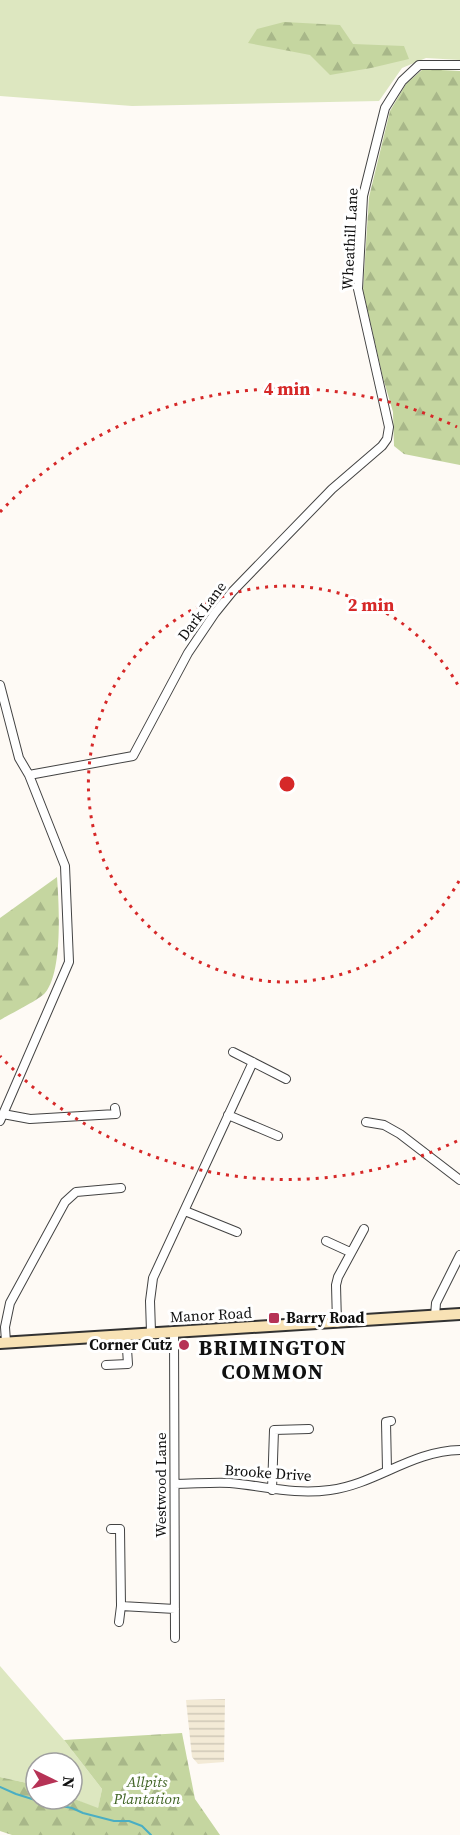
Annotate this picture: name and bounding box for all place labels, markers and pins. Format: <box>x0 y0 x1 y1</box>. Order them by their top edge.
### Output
centre of rings <box>277 774 297 794</box>
place label: Barry Road <box>286 1307 364 1328</box>
marker: Barry Road <box>267 1311 281 1325</box>
place label: Corner Cutz <box>89 1334 172 1355</box>
marker: Corner Cutz <box>177 1338 191 1352</box>

